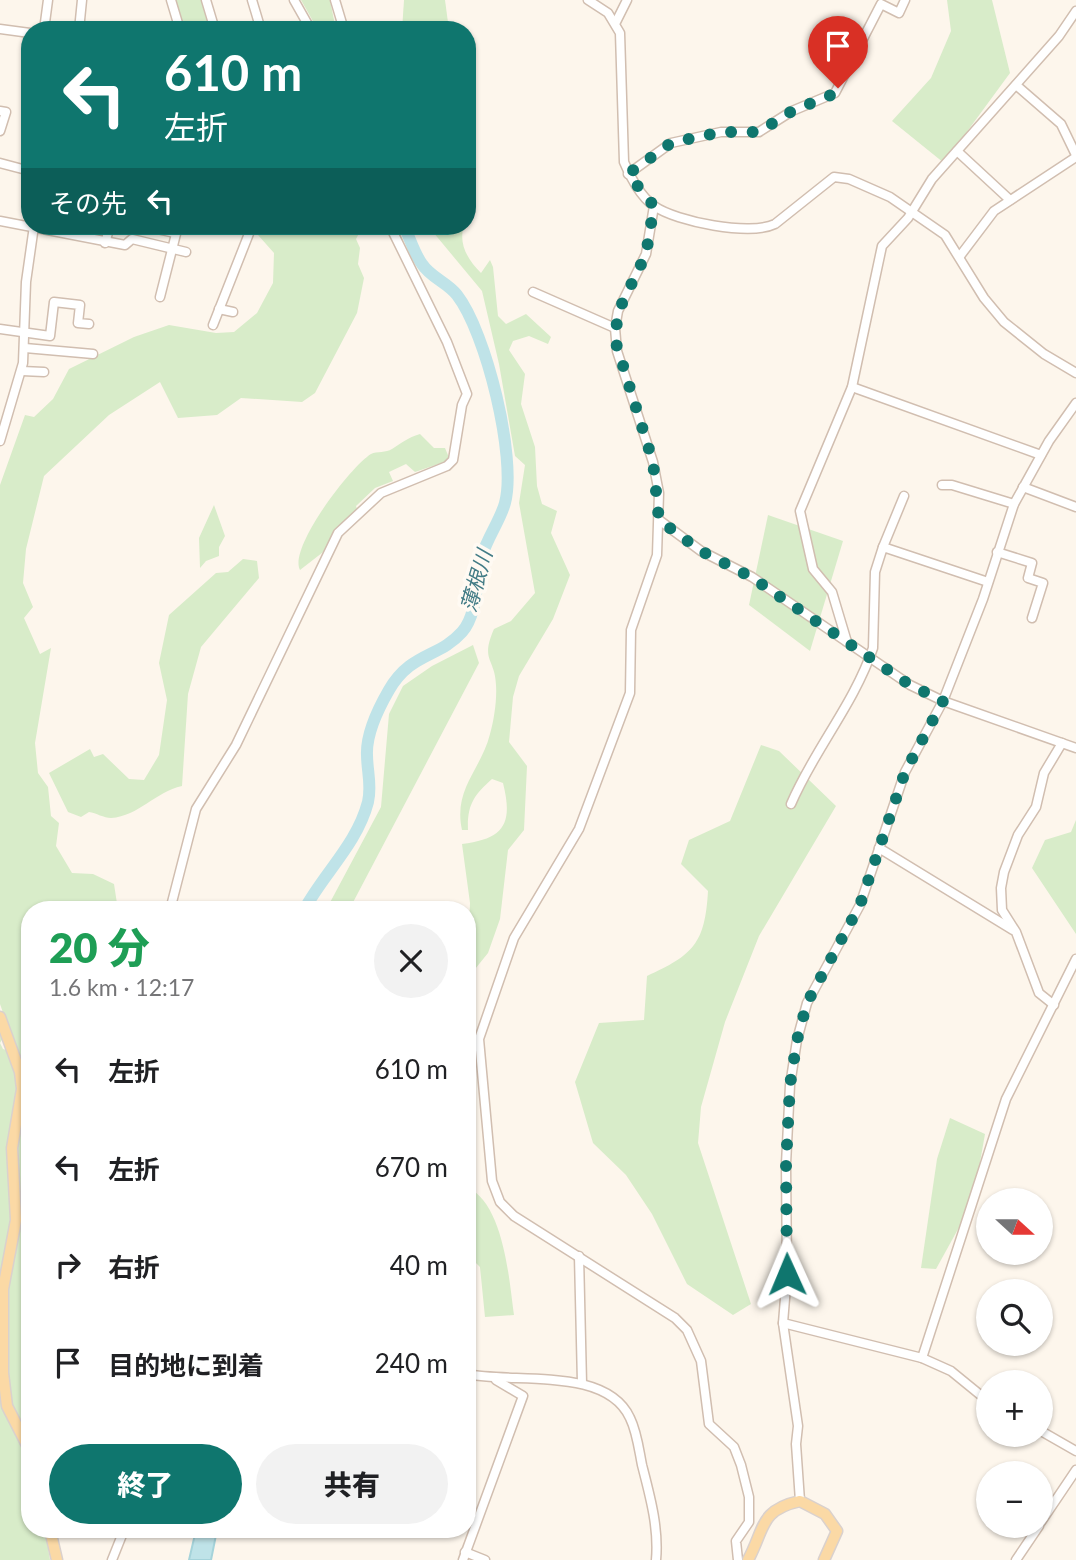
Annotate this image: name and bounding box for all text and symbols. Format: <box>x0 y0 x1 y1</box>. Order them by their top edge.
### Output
pin <box>808 16 868 88</box>
icon: arrive <box>819 27 857 65</box>
text: 610 m <box>164 43 302 101</box>
icon: left <box>49 49 140 140</box>
text: 左折 <box>164 107 228 146</box>
icon: left <box>141 182 179 220</box>
text: その先 <box>49 187 127 219</box>
water label: 薄根川 <box>455 545 497 614</box>
text: 20 分 <box>49 922 149 972</box>
button: close <box>374 924 448 998</box>
text: 1.6 km · 12:17 <box>49 973 194 1001</box>
icon: left <box>49 1050 87 1088</box>
text: 610 m <box>375 1053 448 1085</box>
text: 左折 <box>108 1055 160 1087</box>
icon: left <box>49 1148 87 1186</box>
text: 670 m <box>375 1151 448 1183</box>
text: 左折 <box>108 1153 160 1185</box>
north arrow <box>976 1188 1054 1265</box>
map controls <box>976 1188 1053 1538</box>
position arrow <box>750 1237 824 1311</box>
icon: right <box>49 1246 87 1284</box>
text: 40 m <box>390 1249 448 1281</box>
text: 右折 <box>108 1251 160 1283</box>
button: search <box>976 1279 1053 1356</box>
icon: arrive <box>49 1344 87 1382</box>
text: 240 m <box>375 1347 448 1379</box>
text: 目的地に到着 <box>108 1349 264 1381</box>
button: + <box>976 1370 1053 1447</box>
button: 終了 <box>49 1444 242 1524</box>
button: 共有 <box>256 1444 448 1524</box>
button: − <box>976 1461 1053 1538</box>

